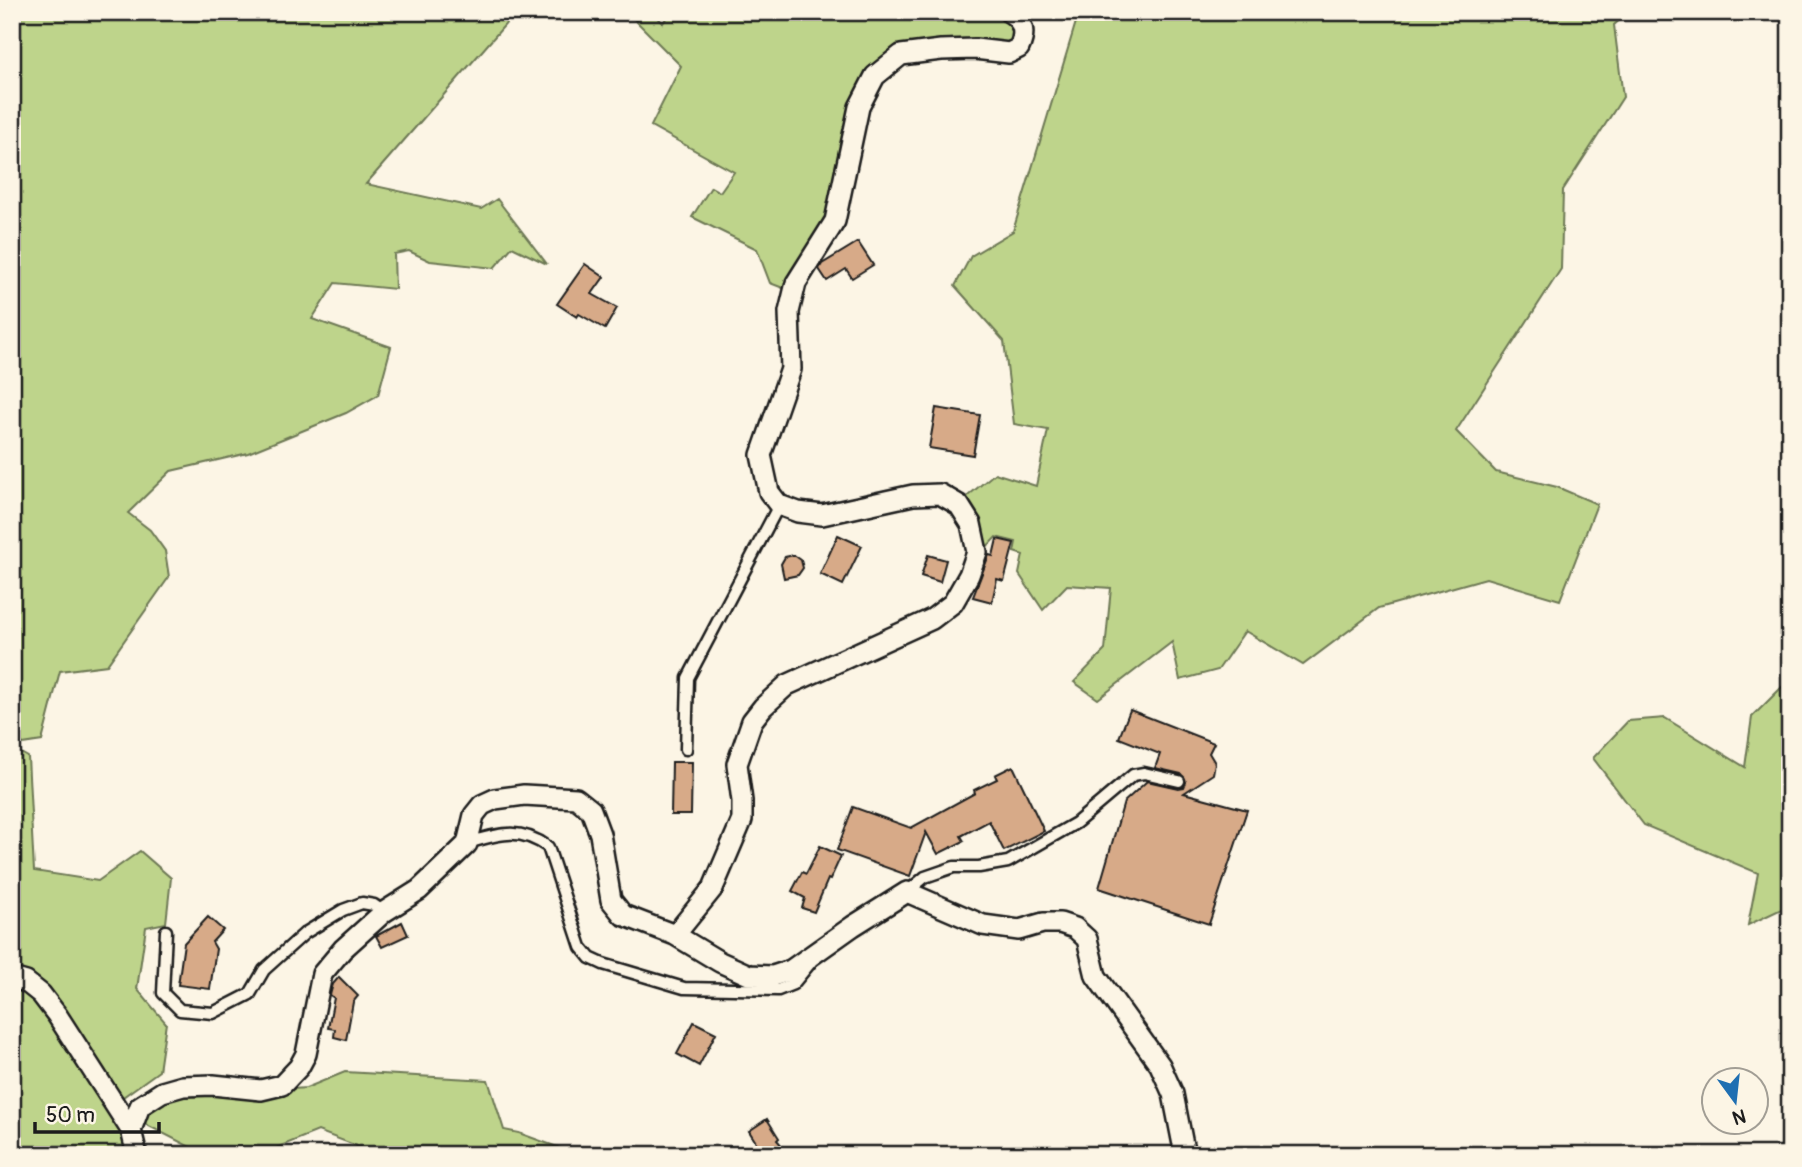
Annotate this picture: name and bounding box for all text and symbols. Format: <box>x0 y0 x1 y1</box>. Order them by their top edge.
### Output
north arrow <box>1700 1066 1770 1136</box>
scale bar <box>35 1090 159 1134</box>
text: 50 m <box>46 1102 95 1129</box>
text: N <box>1730 1103 1748 1130</box>

